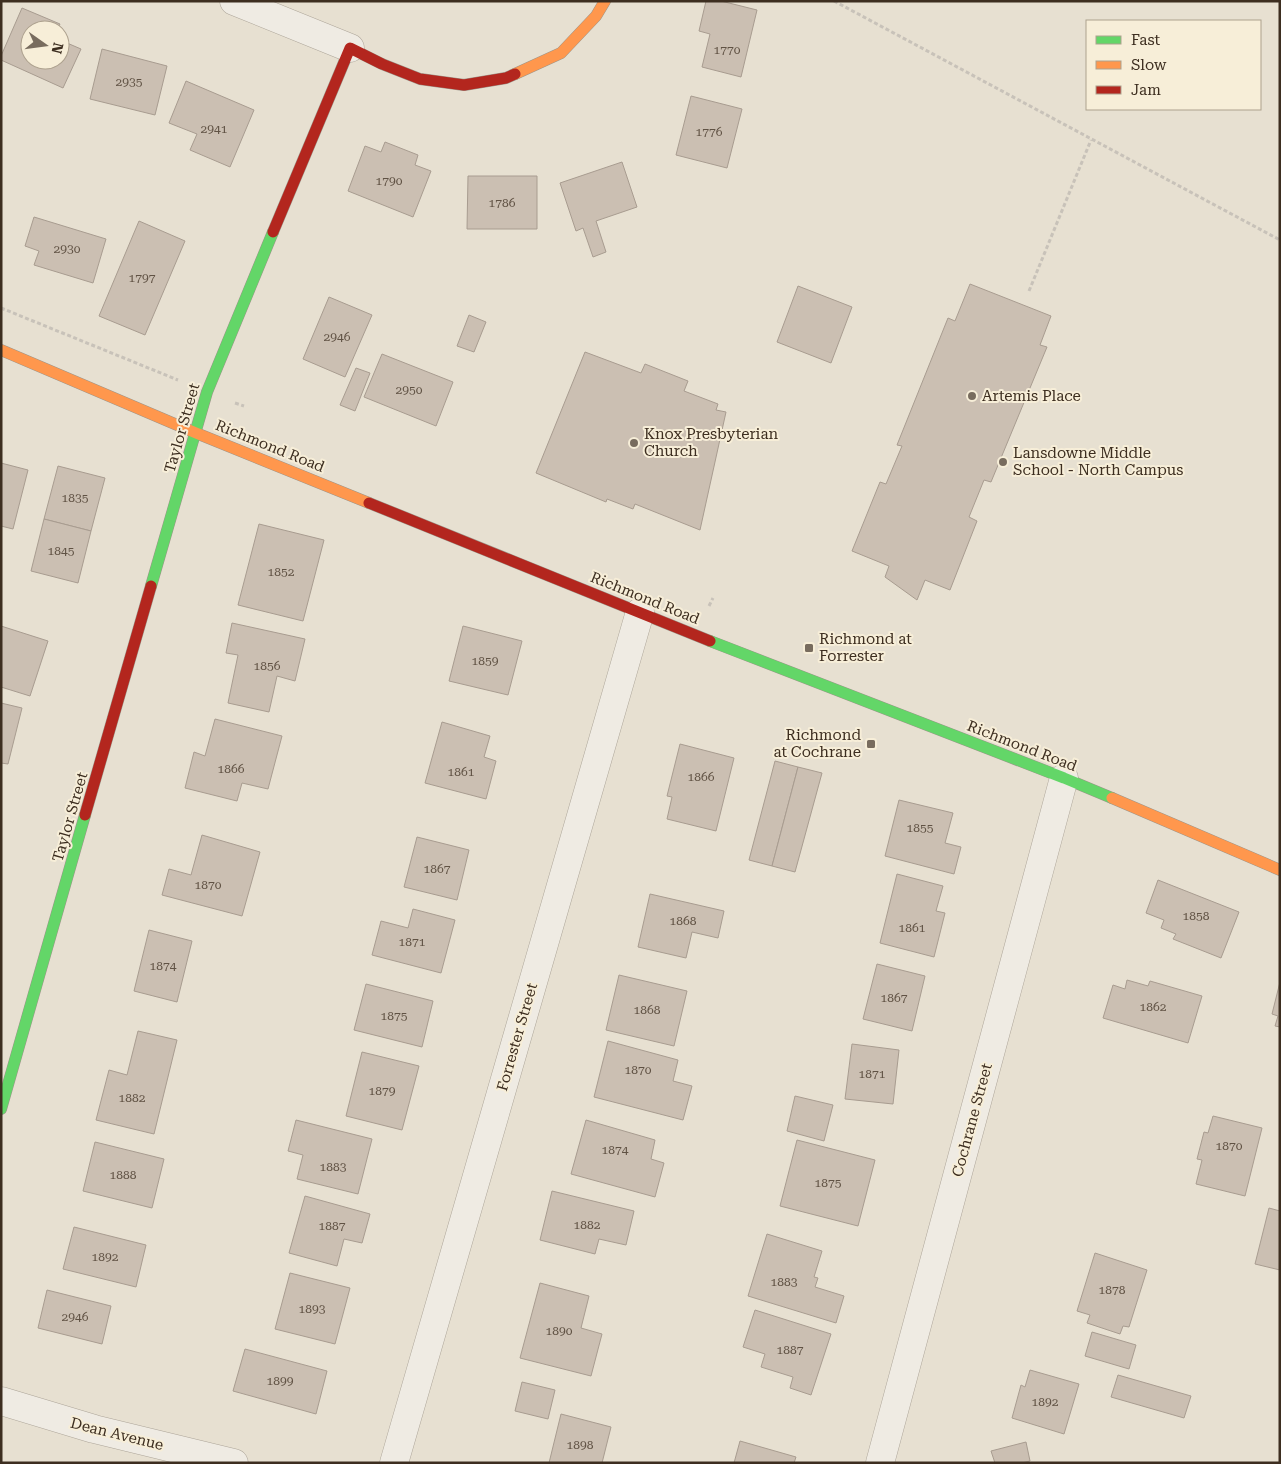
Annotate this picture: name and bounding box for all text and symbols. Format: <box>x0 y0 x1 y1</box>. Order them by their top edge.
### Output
north arrow <box>20 20 70 70</box>
legend <box>1086 20 1261 110</box>
text: Fast <box>1131 31 1161 49</box>
text: N <box>48 41 67 56</box>
house number: 1770 <box>714 43 741 57</box>
text: Slow <box>1131 56 1167 74</box>
house number: 2935 <box>116 75 143 89</box>
text: Jam <box>1131 81 1161 99</box>
house number: 2941 <box>201 122 228 136</box>
house number: 1776 <box>696 125 723 139</box>
house number: 1790 <box>376 174 403 188</box>
house number: 1786 <box>489 196 516 210</box>
house number: 2930 <box>54 242 81 256</box>
house number: 1797 <box>129 271 156 285</box>
house number: 2946 <box>324 330 351 344</box>
street label: Taylor Street <box>161 381 204 475</box>
house number: 2950 <box>396 383 423 397</box>
place label: Artemis Place <box>982 387 1081 405</box>
marker: Artemis Place <box>966 390 978 402</box>
street label: Richmond Road <box>213 416 328 476</box>
place label: Knox Presbyterian Church <box>644 425 779 460</box>
marker: Knox Presbyterian Church <box>628 437 640 449</box>
place label: Lansdowne Middle School - North Campus <box>1013 444 1183 479</box>
marker: Lansdowne Middle School - North Campus <box>997 456 1009 468</box>
house number: 1835 <box>62 491 89 505</box>
house number: 1845 <box>48 544 75 558</box>
house number: 1852 <box>268 565 295 579</box>
street label: Richmond Road <box>588 568 703 628</box>
place label: Richmond at Forrester <box>819 630 912 665</box>
marker: Richmond at Forrester <box>803 642 815 654</box>
house number: 1859 <box>472 654 499 668</box>
house number: 1856 <box>254 659 281 673</box>
street label: Richmond Road <box>965 717 1080 775</box>
place label: Richmond at Cochrane <box>773 726 861 761</box>
marker: Richmond at Cochrane <box>865 738 877 750</box>
house number: 1866 <box>218 762 245 776</box>
house number: 1861 <box>448 765 475 779</box>
street label: Taylor Street <box>49 770 92 864</box>
house number: 1866 <box>688 770 715 784</box>
house number: 1855 <box>907 821 934 835</box>
house number: 1867 <box>424 862 451 876</box>
house number: 1870 <box>195 878 222 892</box>
house number: 1858 <box>1183 909 1210 923</box>
house number: 1868 <box>670 914 697 928</box>
house number: 1861 <box>899 921 926 935</box>
house number: 1871 <box>399 935 426 949</box>
house number: 1874 <box>150 959 177 973</box>
street label: Forrester Street <box>493 980 541 1093</box>
house number: 1867 <box>881 991 908 1005</box>
house number: 1862 <box>1140 1000 1167 1014</box>
house number: 1868 <box>634 1003 661 1017</box>
house number: 1875 <box>381 1009 408 1023</box>
street label: Cochrane Street <box>948 1061 996 1179</box>
house number: 1870 <box>625 1063 652 1077</box>
house number: 1871 <box>859 1067 886 1081</box>
house number: 1879 <box>369 1084 396 1098</box>
house number: 1882 <box>119 1091 146 1105</box>
house number: 1870 <box>1216 1139 1243 1153</box>
house number: 1874 <box>602 1143 629 1157</box>
house number: 1883 <box>320 1160 347 1174</box>
house number: 1888 <box>110 1168 137 1182</box>
house number: 1875 <box>815 1176 842 1190</box>
house number: 1882 <box>574 1218 601 1232</box>
house number: 1887 <box>319 1219 346 1233</box>
house number: 1892 <box>92 1250 119 1264</box>
house number: 1883 <box>771 1275 798 1289</box>
house number: 1878 <box>1099 1283 1126 1297</box>
house number: 1893 <box>299 1302 326 1316</box>
house number: 2946 <box>62 1310 89 1324</box>
house number: 1890 <box>546 1324 573 1338</box>
house number: 1887 <box>777 1343 804 1357</box>
house number: 1899 <box>267 1374 294 1388</box>
house number: 1892 <box>1032 1395 1059 1409</box>
street label: Dean Avenue <box>69 1414 165 1454</box>
house number: 1898 <box>567 1438 594 1452</box>

